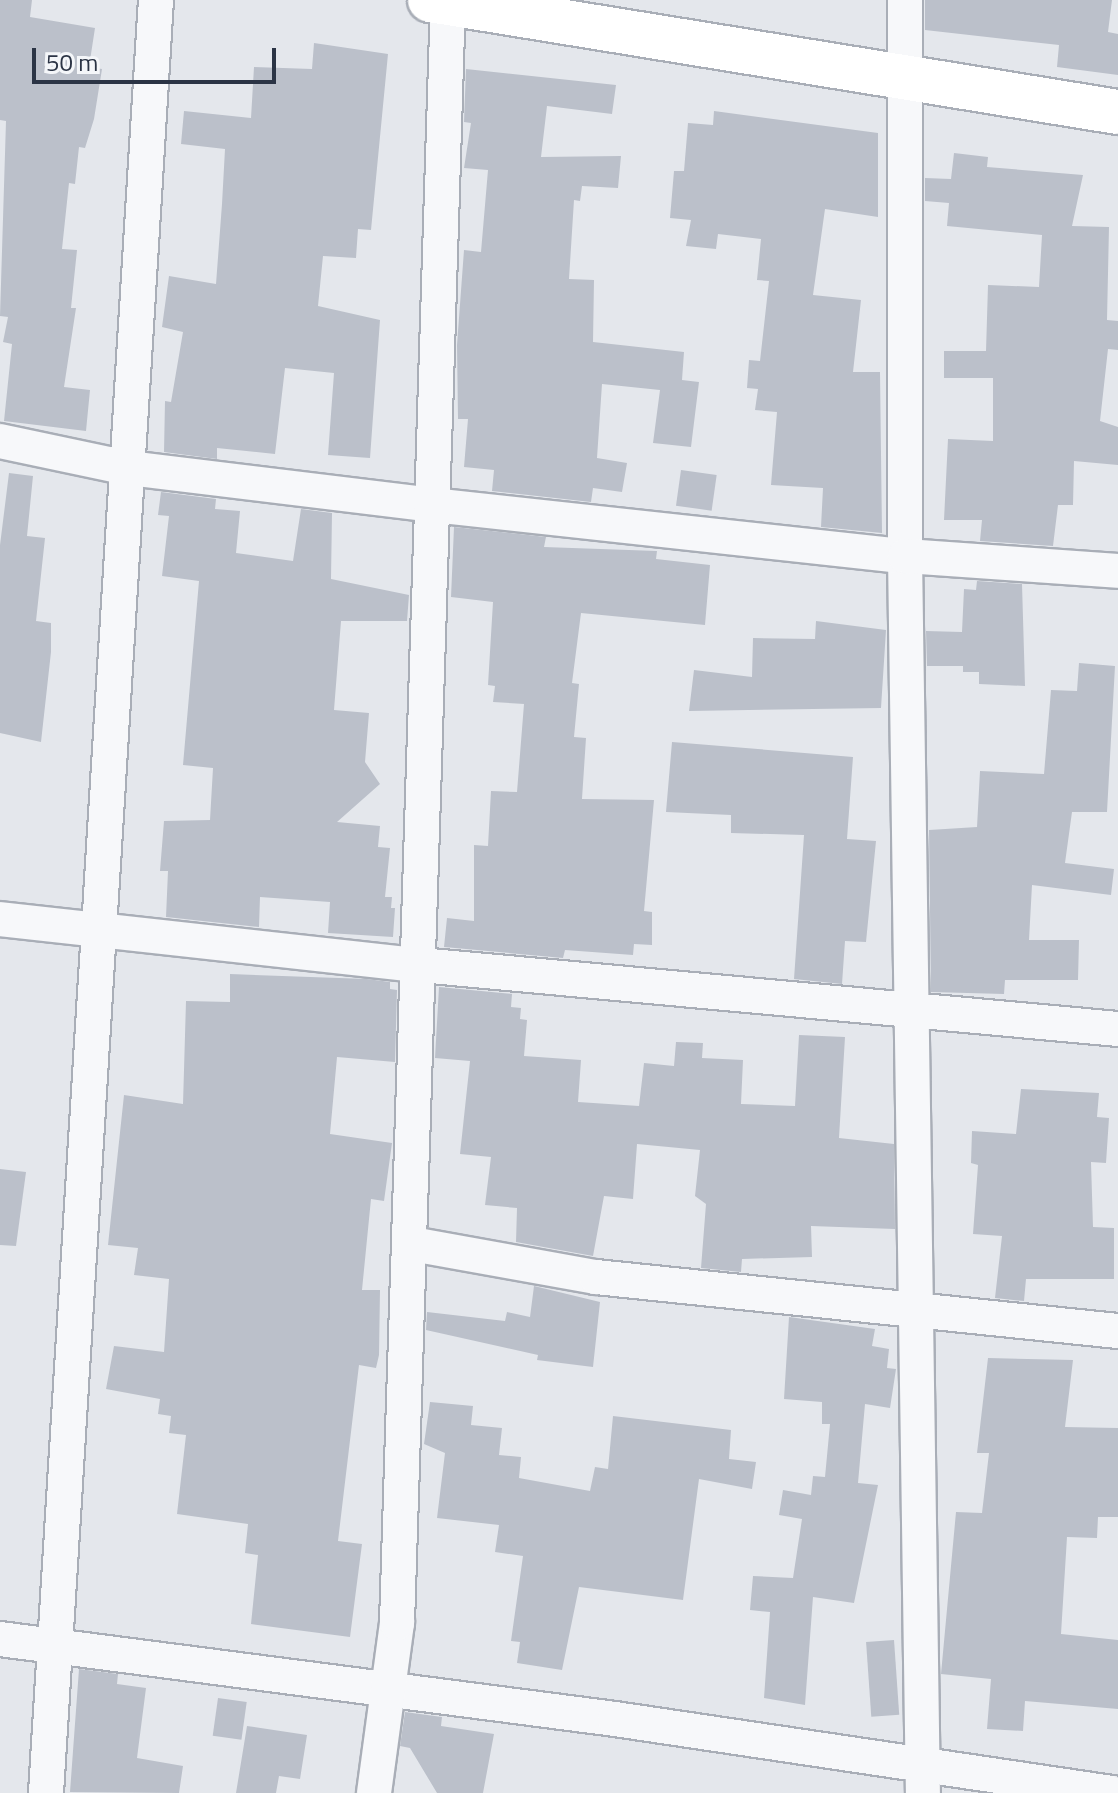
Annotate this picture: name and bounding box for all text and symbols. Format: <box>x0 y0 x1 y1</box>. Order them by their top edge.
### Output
scale bar <box>36 32 280 82</box>
text: 50 m <box>46 44 98 80</box>

